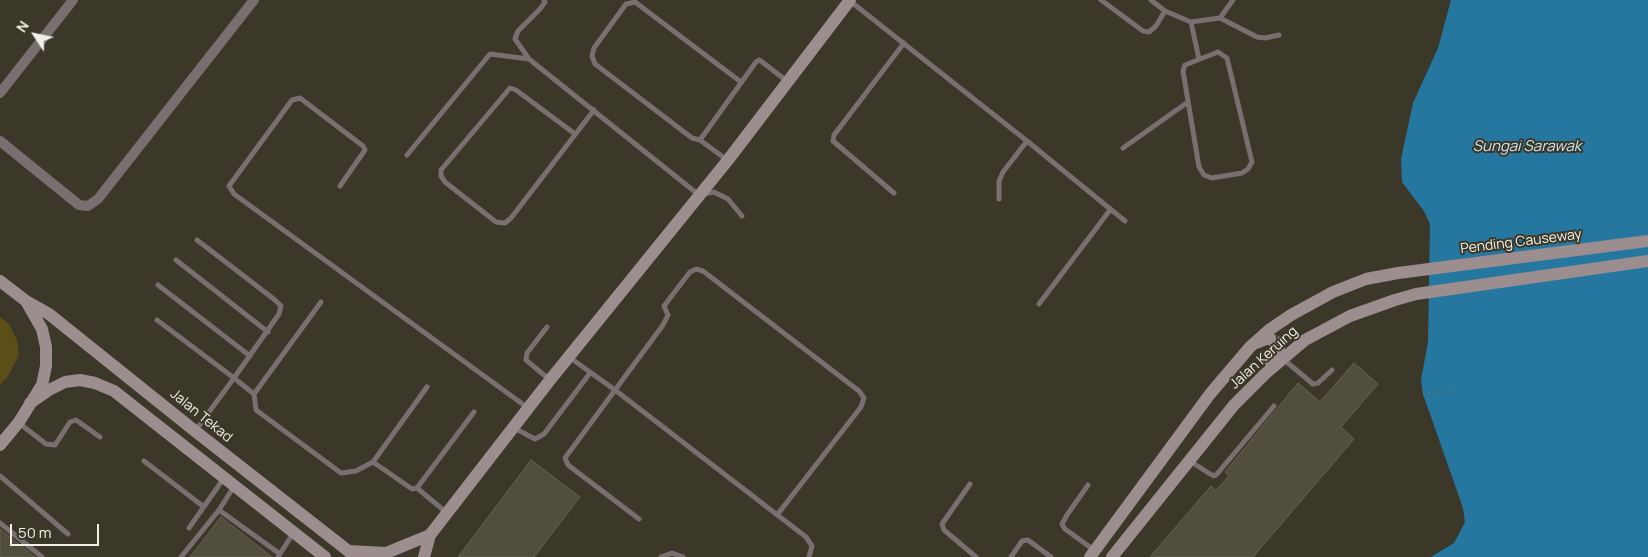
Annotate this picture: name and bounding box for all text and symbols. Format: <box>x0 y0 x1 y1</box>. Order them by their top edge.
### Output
north arrow <box>10 10 60 60</box>
text: N <box>11 17 33 36</box>
water label: Sungai Sarawak <box>1473 138 1581 156</box>
street label: Pending Causeway <box>1459 226 1583 258</box>
street label: Jalan Keruing <box>1227 323 1301 393</box>
street label: Jalan Tekad <box>167 386 235 446</box>
scale bar <box>12 514 101 546</box>
text: 50 m <box>18 522 52 543</box>

